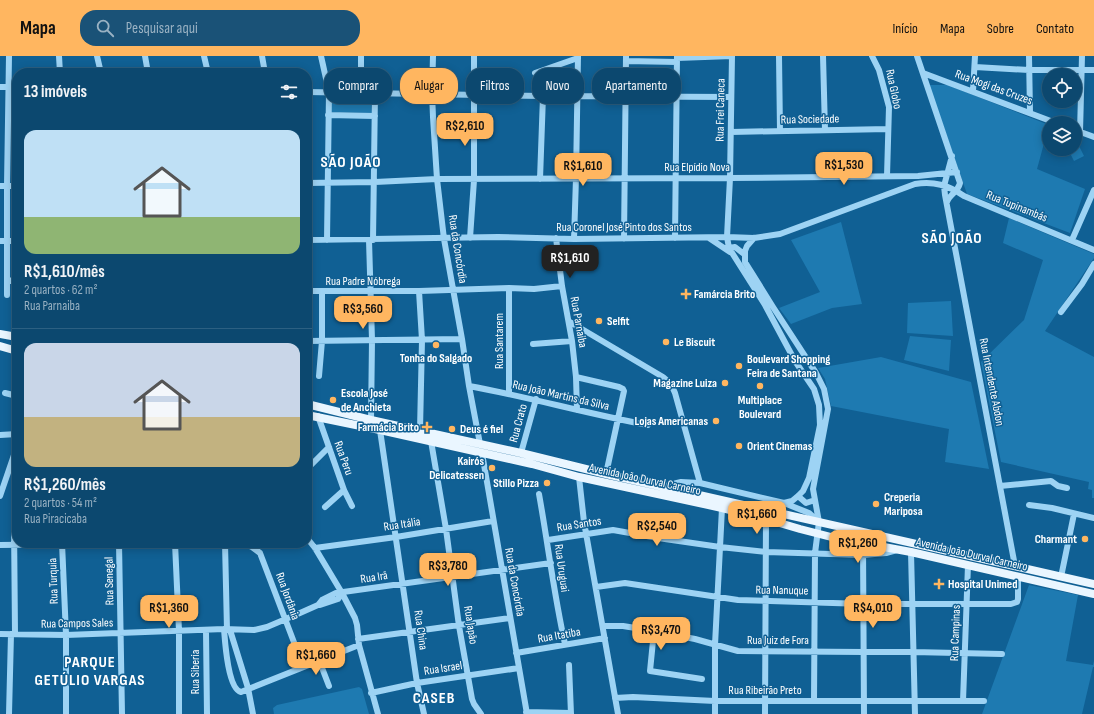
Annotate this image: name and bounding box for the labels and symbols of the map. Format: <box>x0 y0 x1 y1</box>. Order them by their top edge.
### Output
street label: Rua Mogi das Cruzes <box>953 66 1035 108</box>
street label: Rua Globo <box>882 68 905 110</box>
street label: Rua Frei Caneca <box>712 78 729 142</box>
street label: Rua Sociedade <box>781 111 840 128</box>
pin: R$2,610 <box>428 113 502 147</box>
pin: R$1,530 <box>807 152 881 186</box>
district label: SÃO JOÃO <box>320 153 382 172</box>
pin: R$1,610 <box>546 153 620 187</box>
street label: Rua Elpídio Nova <box>664 160 730 175</box>
street label: Rua Tupinambás <box>984 187 1050 226</box>
street label: Rua da Concórdia <box>445 214 470 285</box>
street label: Rua Coronel José Pinto dos Santos <box>556 220 692 235</box>
district label: SÃO JOÃO <box>921 229 983 248</box>
pin: R$1,610 <box>533 245 607 279</box>
street label: Rua Padre Nóbrega <box>325 274 401 289</box>
place label: Famárcia Brito <box>694 287 755 302</box>
marker: Famárcia Brito <box>681 289 691 299</box>
street label: Rua Parnaiba <box>567 295 590 349</box>
pin: R$3,560 <box>326 296 400 330</box>
street label: Rua Santarem <box>492 313 507 369</box>
place label: Selfit <box>607 314 630 329</box>
marker: Selfit <box>594 316 604 326</box>
place label: Le Biscuit <box>674 335 715 350</box>
marker: Le Biscuit <box>661 337 671 347</box>
street label: Rua Intendente Abdon <box>976 337 1007 427</box>
marker: Tonha do Salgado <box>431 340 441 350</box>
place label: Tonha do Salgado <box>400 351 472 366</box>
place label: Boulevard Shopping Feira de Santana <box>747 352 830 381</box>
marker: Boulevard Shopping Feira de Santana <box>734 361 744 371</box>
place label: Magazine Luiza <box>653 376 717 391</box>
street label: Rua João Martins da Silva <box>511 377 611 414</box>
marker: Magazine Luiza <box>720 378 730 388</box>
marker: Multiplace Boulevard <box>755 381 765 391</box>
place label: Escola José de Anchieta <box>341 386 391 415</box>
place label: Multiplace Boulevard <box>738 393 782 422</box>
marker: Escola José de Anchieta <box>328 395 338 405</box>
street label: Rua Crato <box>506 402 531 444</box>
place label: Lojas Americanas <box>635 414 708 429</box>
marker: Lojas Americanas <box>711 416 721 426</box>
place label: Farmácia Brito <box>358 420 419 435</box>
marker: Farmácia Brito <box>422 422 432 432</box>
place label: Deus é fiel <box>460 422 503 437</box>
marker: Deus é fiel <box>447 424 457 434</box>
street label: Rua Peru <box>330 439 357 477</box>
place label: Orient Cinemas <box>747 439 813 454</box>
marker: Orient Cinemas <box>734 441 744 451</box>
place label: Kairós Delicatessen <box>429 454 484 483</box>
street label: Avenida João Durval Carneiro <box>587 460 702 499</box>
marker: Kairós Delicatessen <box>487 463 497 473</box>
place label: Stillo Pizza <box>493 476 539 491</box>
marker: Stillo Pizza <box>542 478 552 488</box>
place label: Creperia Mariposa <box>884 490 923 519</box>
marker: Creperia Mariposa <box>871 499 881 509</box>
pin: R$1,660 <box>720 501 794 535</box>
pin: R$2,540 <box>620 513 694 547</box>
street label: Rua Itália <box>383 514 422 535</box>
street label: Rua Santos <box>556 514 602 535</box>
pin: R$1,260 <box>821 530 895 564</box>
place label: Charmant <box>1035 532 1077 547</box>
street label: Avenida João Durval Carneiro <box>914 534 1029 575</box>
marker: Charmant <box>1080 534 1090 544</box>
street label: Rua Uruguai <box>551 543 572 593</box>
street label: Rua da Concórdia <box>501 547 528 618</box>
pin: R$3,780 <box>411 553 485 587</box>
street label: Rua Turquia <box>45 557 62 604</box>
street label: Rua Senegal <box>102 557 117 605</box>
street label: Rua Irã <box>359 568 389 587</box>
street label: Rua Jordânia <box>272 570 303 622</box>
place label: Hospital Unimed <box>948 577 1017 592</box>
marker: Hospital Unimed <box>933 578 945 590</box>
street label: Rua Nanuque <box>755 583 809 598</box>
pin: R$1,360 <box>132 595 206 629</box>
pin: R$4,010 <box>836 595 910 629</box>
street label: Rua Japão <box>460 605 481 645</box>
street label: Rua Campinas <box>947 605 964 661</box>
street label: Rua China <box>410 609 431 651</box>
street label: Rua Campos Sales <box>41 615 113 632</box>
pin: R$3,470 <box>624 617 698 651</box>
street label: Rua Itatiba <box>537 624 582 647</box>
street label: Rua Juiz de Fora <box>747 633 809 648</box>
pin: R$1,660 <box>279 642 353 676</box>
street label: Rua Siberia <box>188 649 203 694</box>
district label: PARQUE GETÚLIO VARGAS <box>34 653 146 690</box>
street label: Rua Israel <box>423 658 463 679</box>
street label: Rua Ribeirão Preto <box>728 683 802 698</box>
district label: CASEB <box>413 689 455 708</box>

